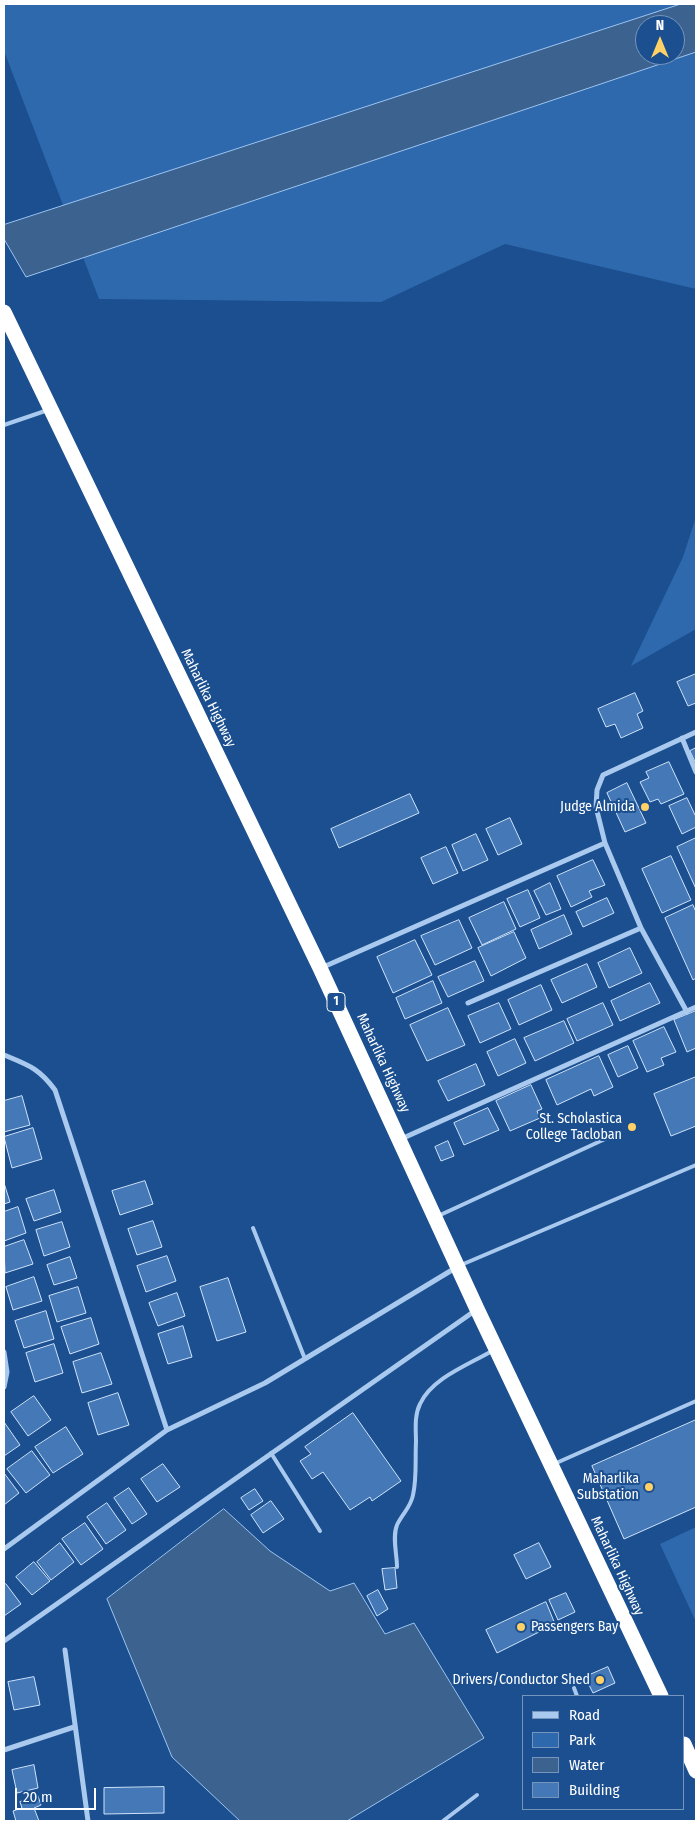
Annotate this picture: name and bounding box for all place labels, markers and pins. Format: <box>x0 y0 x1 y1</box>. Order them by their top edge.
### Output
place label: Judge Almida <box>560 799 635 815</box>
marker: Judge Almida <box>639 801 651 813</box>
place label: St. Scholastica College Tacloban <box>526 1111 622 1144</box>
marker: St. Scholastica College Tacloban <box>626 1121 638 1133</box>
place label: Maharlika Substation <box>577 1471 639 1504</box>
marker: Maharlika Substation <box>643 1481 655 1493</box>
place label: Passengers Bay <box>531 1619 618 1635</box>
marker: Passengers Bay <box>515 1621 527 1633</box>
place label: Drivers/Conductor Shed <box>452 1672 590 1688</box>
marker: Drivers/Conductor Shed <box>594 1674 606 1686</box>

